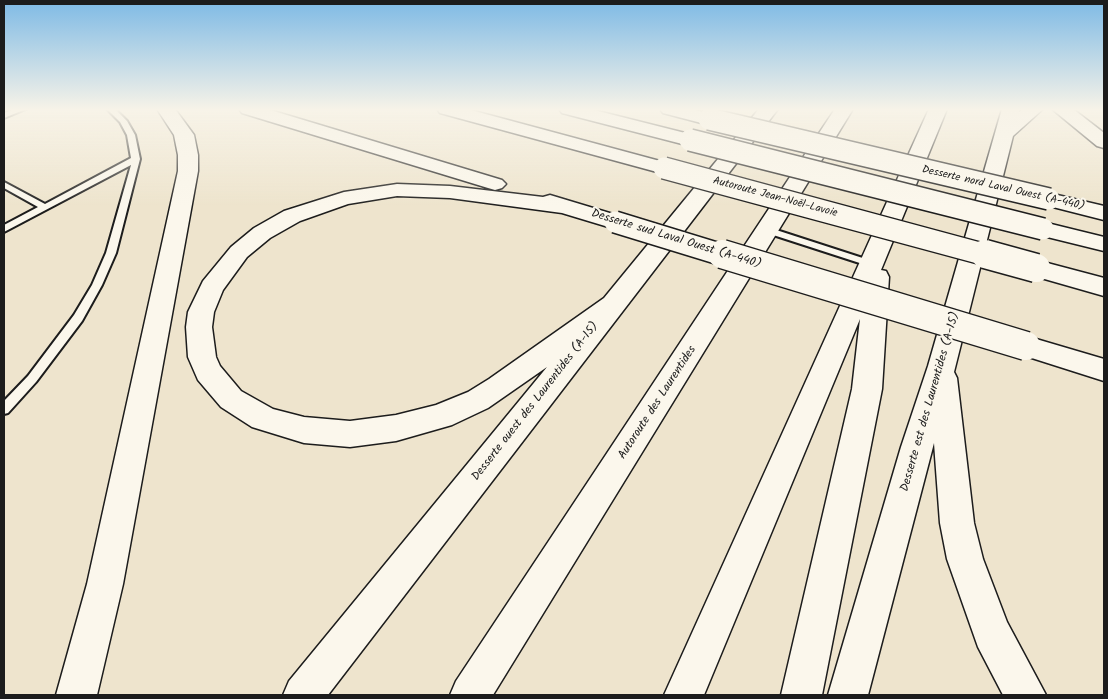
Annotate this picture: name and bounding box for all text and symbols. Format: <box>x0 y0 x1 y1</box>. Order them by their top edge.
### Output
street label: Desserte nord Laval Ouest (A-440) <box>920 164 1086 214</box>
street label: Autoroute Jean-Noël-Lavoie <box>711 175 839 221</box>
street label: Desserte sud Laval Ouest (A-440) <box>589 207 763 273</box>
street label: Desserte est des Laurentides (A-15) <box>898 310 964 494</box>
street label: Desserte ouest des Laurentides (A-15) <box>470 320 602 484</box>
street label: Autoroute des Laurentides <box>616 344 700 462</box>

